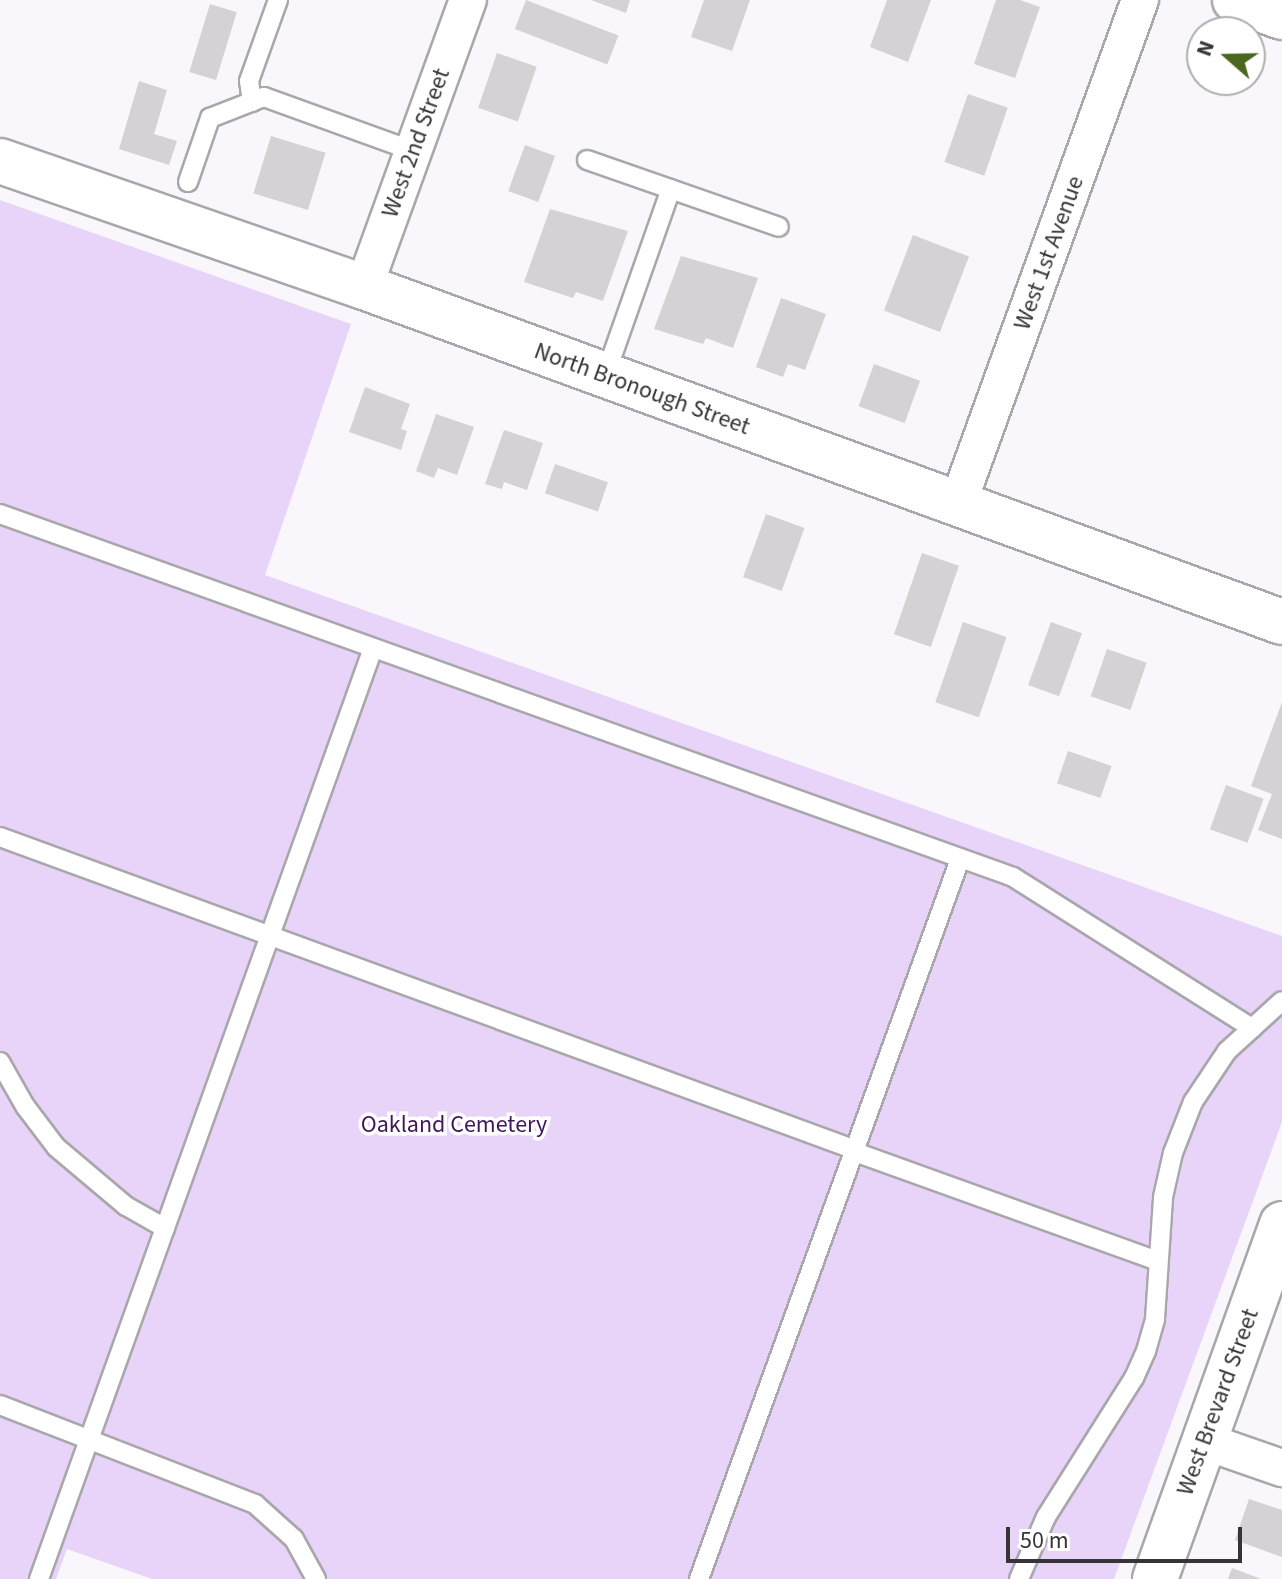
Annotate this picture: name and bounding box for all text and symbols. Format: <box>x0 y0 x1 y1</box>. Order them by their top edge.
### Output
north arrow <box>1186 16 1266 96</box>
text: N <box>1188 36 1223 61</box>
street label: West 2nd Street <box>376 65 456 221</box>
street label: West 1st Avenue <box>1008 172 1090 334</box>
street label: North Bronough Street <box>530 337 754 441</box>
park label: Oakland Cemetery <box>361 1111 547 1139</box>
street label: West Brevard Street <box>1171 1305 1265 1499</box>
scale bar <box>1010 1511 1246 1561</box>
text: 50 m <box>1020 1523 1069 1558</box>

